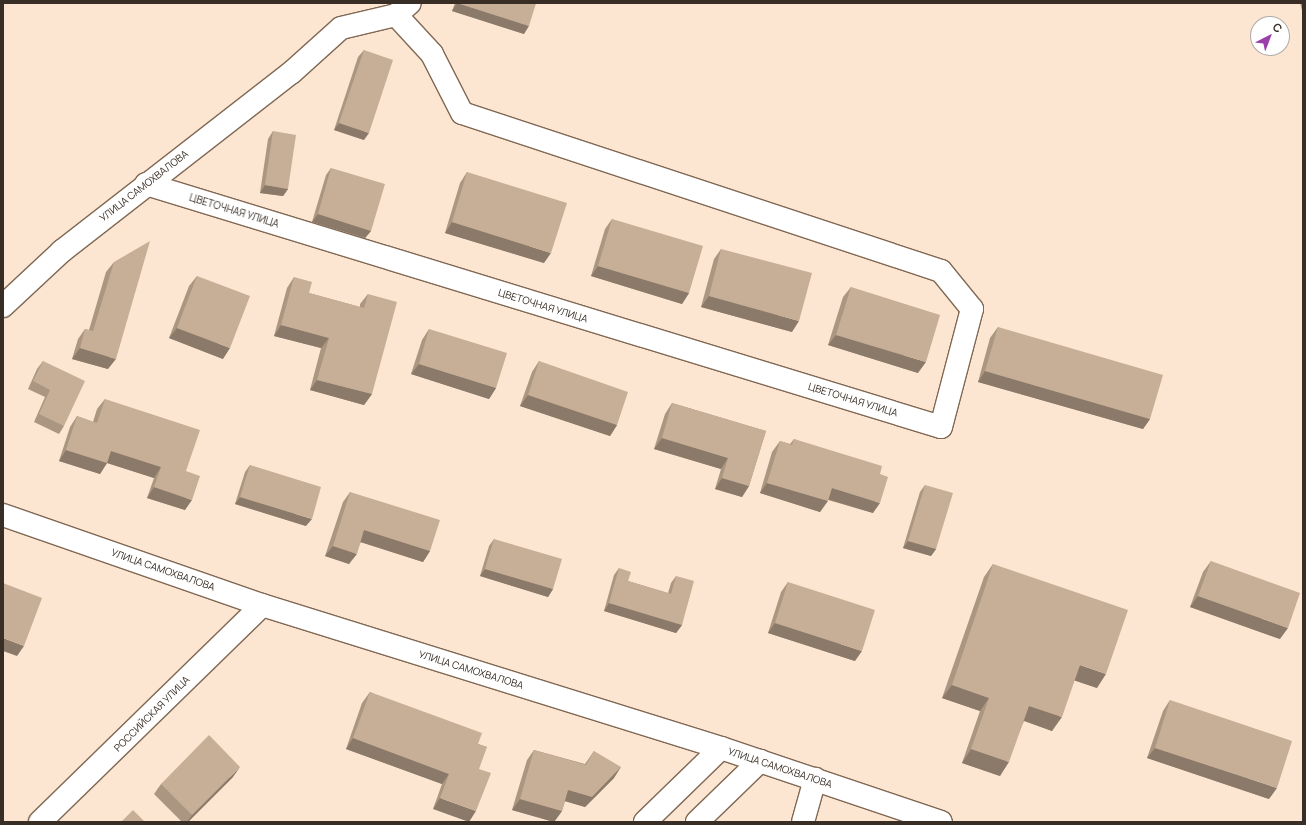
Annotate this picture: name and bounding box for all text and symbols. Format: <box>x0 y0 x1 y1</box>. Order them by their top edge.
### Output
north arrow <box>1250 16 1290 56</box>
text: С <box>1270 19 1286 36</box>
street label: УЛИЦА САМОХВАЛОВА <box>97 148 191 224</box>
street label: ЦВЕТОЧНАЯ УЛИЦА <box>188 192 280 230</box>
street label: ЦВЕТОЧНАЯ УЛИЦА <box>497 287 589 325</box>
street label: ЦВЕТОЧНАЯ УЛИЦА <box>807 381 899 419</box>
street label: УЛИЦА САМОХВАЛОВА <box>110 547 216 593</box>
street label: УЛИЦА САМОХВАЛОВА <box>417 648 525 692</box>
street label: РОССИЙСКАЯ УЛИЦА <box>112 674 192 754</box>
street label: УЛИЦА САМОХВАЛОВА <box>726 745 834 791</box>

